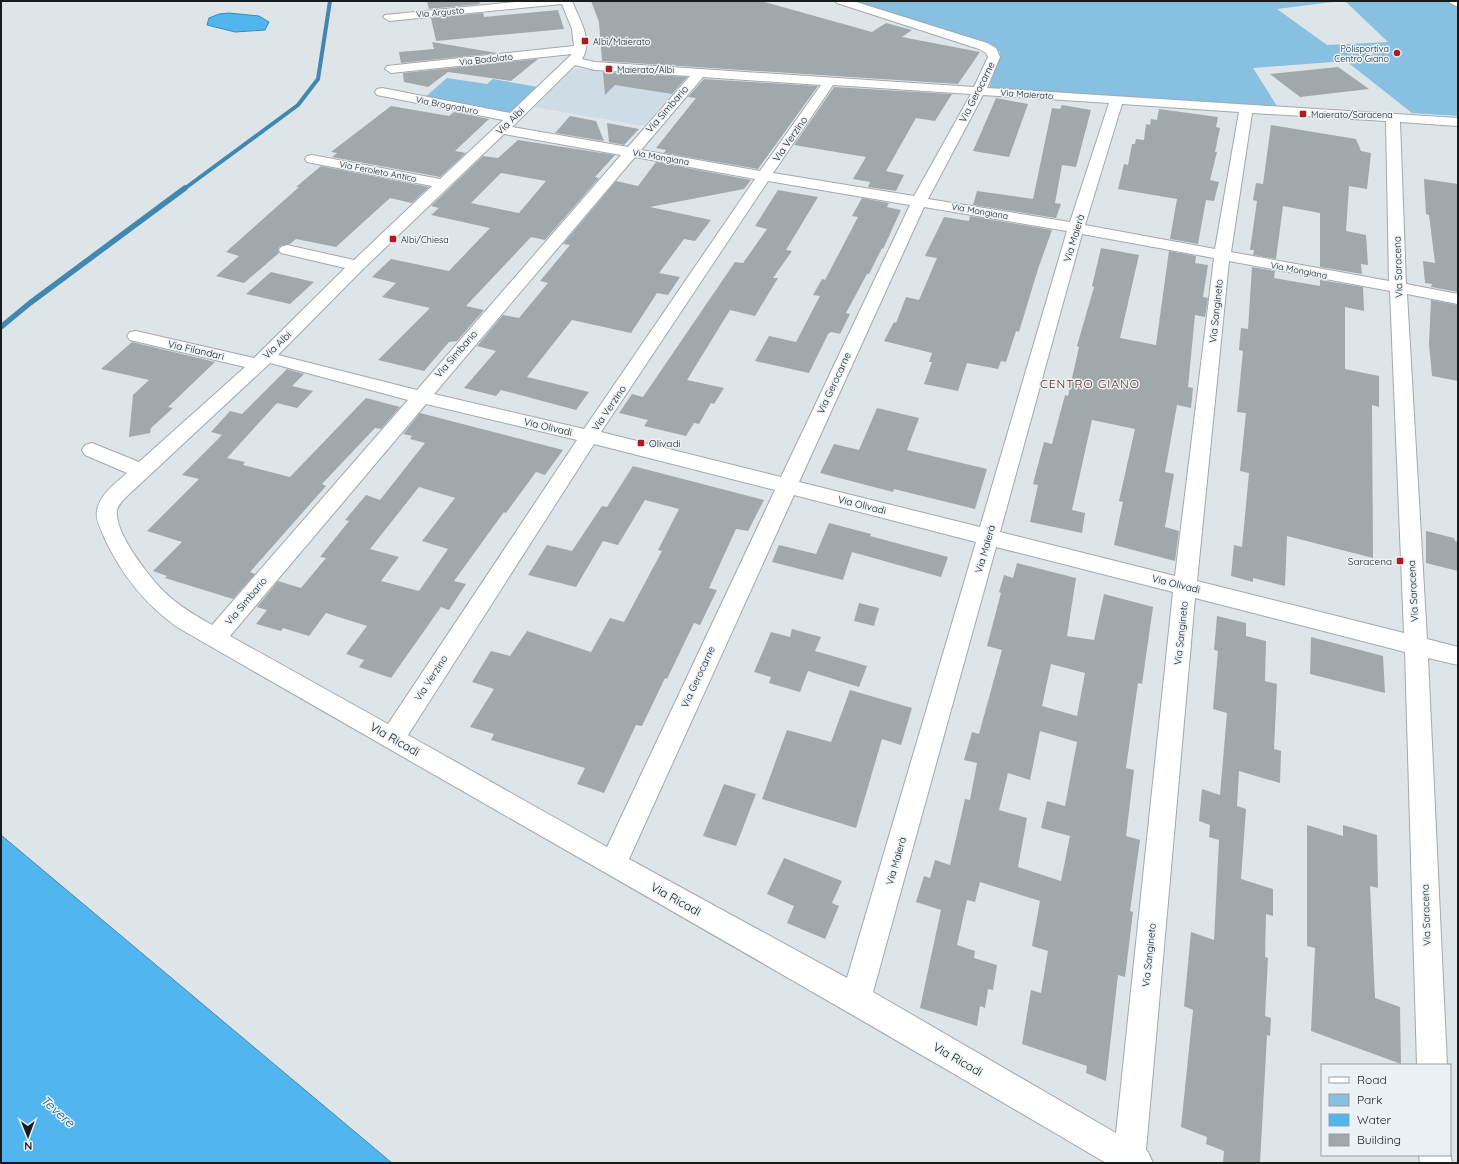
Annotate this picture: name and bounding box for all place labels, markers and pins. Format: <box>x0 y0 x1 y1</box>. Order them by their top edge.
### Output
marker: Albi/Maierato <box>580 36 590 46</box>
place label: Albi/Maierato <box>593 36 650 47</box>
place label: Polisportiva Centro Giano <box>1334 43 1389 64</box>
marker: Polisportiva Centro Giano <box>1392 48 1402 58</box>
marker: Maierato/Albi <box>604 64 614 74</box>
place label: Maierato/Albi <box>617 64 674 75</box>
marker: Maierato/Saracena <box>1298 109 1308 119</box>
place label: Maierato/Saracena <box>1311 109 1393 120</box>
marker: Albi/Chiesa <box>388 234 398 244</box>
place label: Albi/Chiesa <box>401 234 449 245</box>
place label: Olivadi <box>649 437 681 450</box>
marker: Olivadi <box>636 438 646 448</box>
place label: Saracena <box>1348 555 1392 568</box>
marker: Saracena <box>1395 556 1405 566</box>

